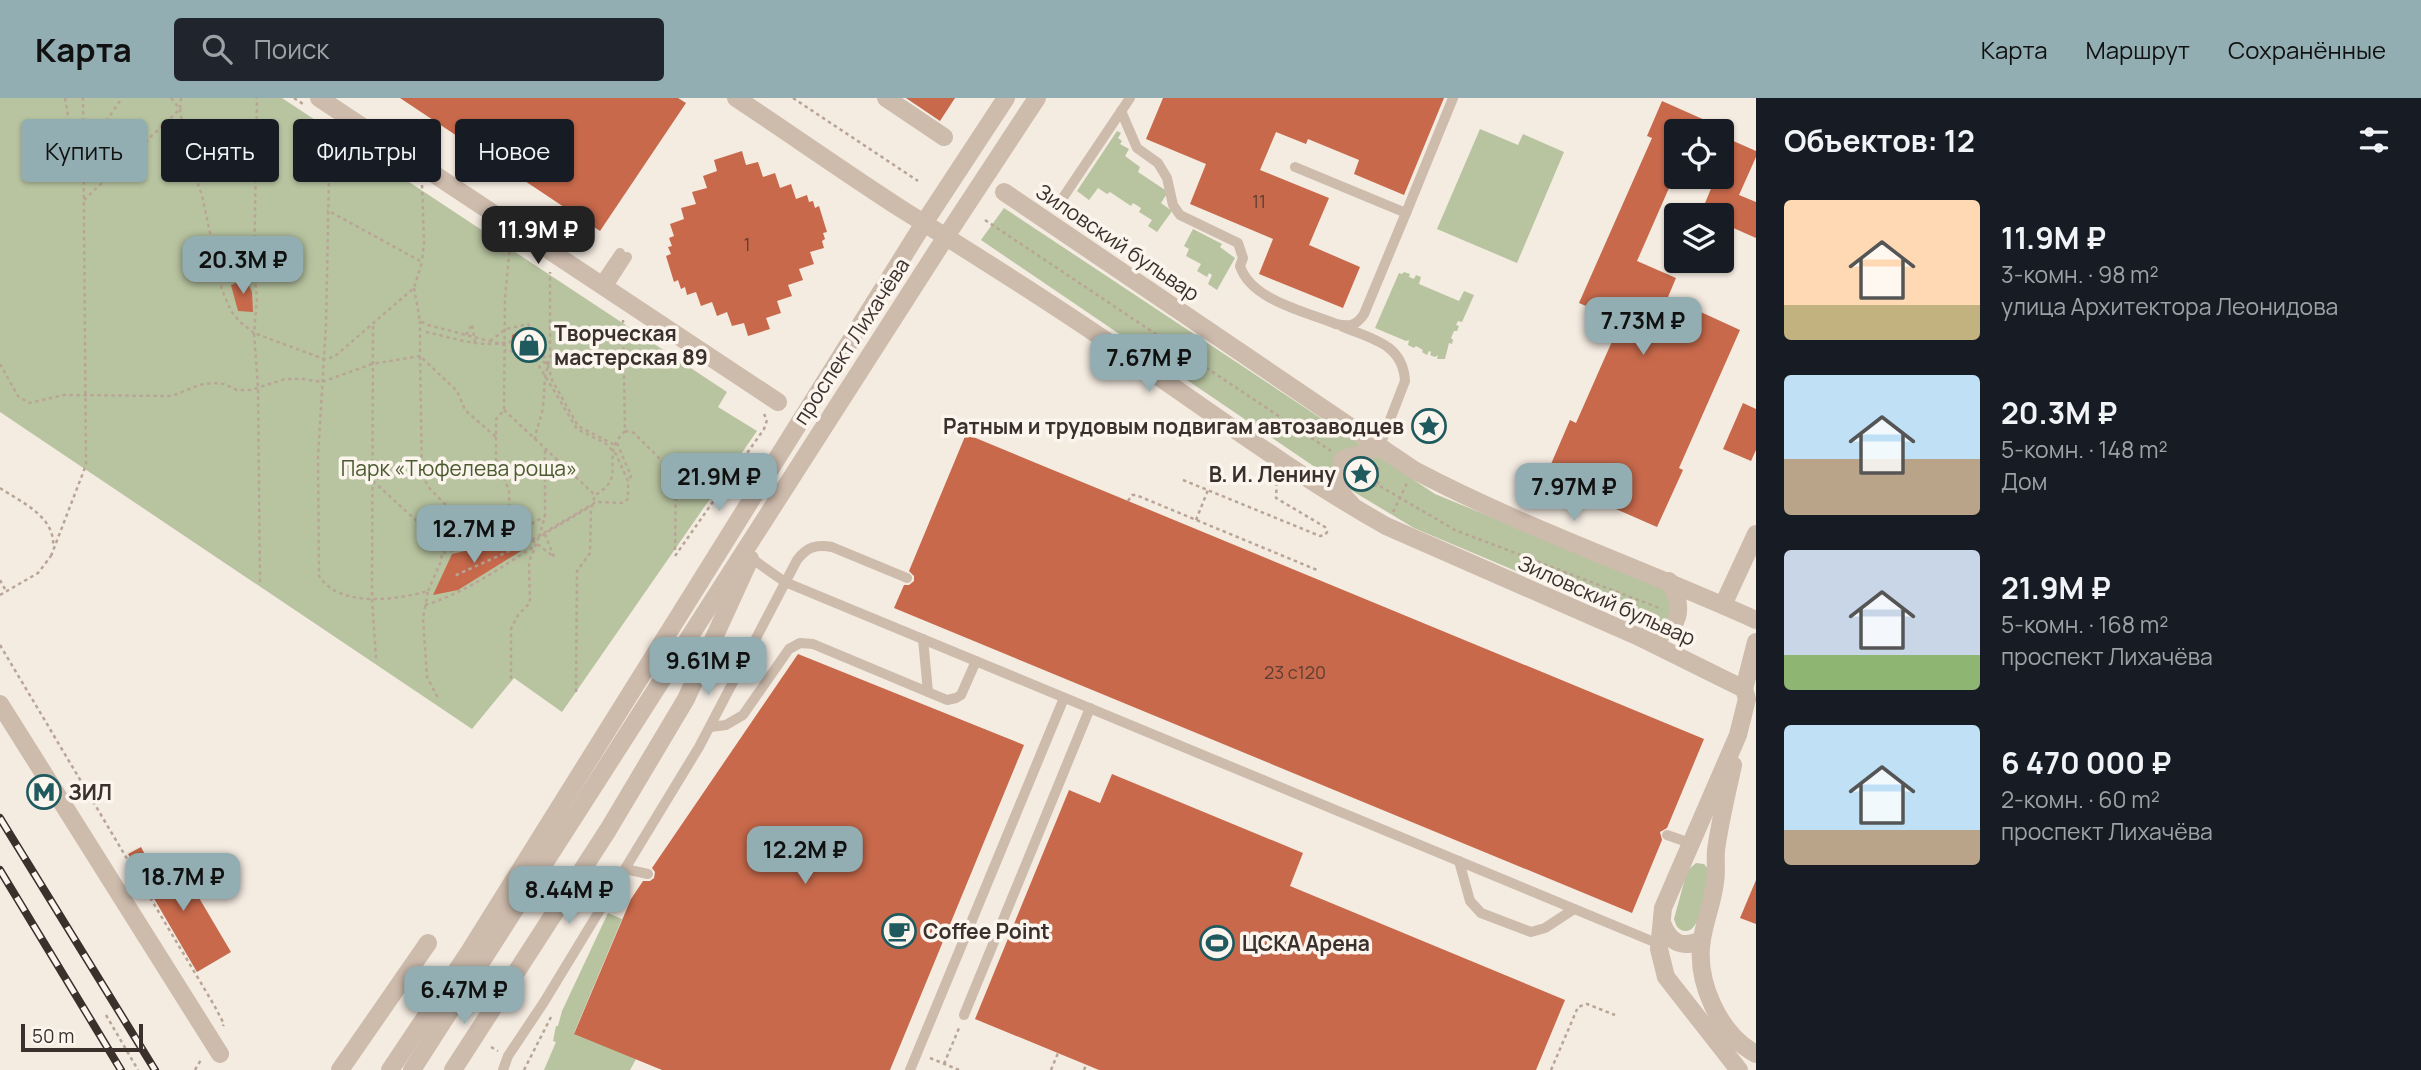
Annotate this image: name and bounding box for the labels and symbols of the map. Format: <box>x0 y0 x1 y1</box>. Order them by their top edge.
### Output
street label: Зиловский бульвар <box>1031 177 1205 307</box>
house number: 11 <box>1252 189 1266 213</box>
pin: 11.9M ₽ <box>473 206 603 266</box>
house number: 1 <box>743 232 751 256</box>
pin: 20.3M ₽ <box>178 236 308 296</box>
street label: проспект Лихачёва <box>787 252 915 430</box>
pin: 7.73M ₽ <box>1578 298 1708 357</box>
place label: Творческая мастерская 89 <box>554 319 708 371</box>
shop icon: Творческая мастерская 89 <box>510 326 548 364</box>
pin: 7.67M ₽ <box>1084 334 1214 394</box>
place icon: Ратным и трудовым подвигам автозаводцев <box>1410 407 1448 445</box>
place label: Ратным и трудовым подвигам автозаводцев <box>943 412 1404 440</box>
park label: Парк «Тюфелева роща» <box>341 454 577 482</box>
pin: 21.9M ₽ <box>654 454 784 513</box>
place icon: В. И. Ленину <box>1342 455 1380 493</box>
place label: В. И. Ленину <box>1209 460 1336 488</box>
pin: 7.97M ₽ <box>1509 464 1639 523</box>
pin: 12.7M ₽ <box>409 505 539 565</box>
street label: Зиловский бульвар <box>1514 548 1700 652</box>
pin: 9.61M ₽ <box>643 638 773 697</box>
house number: 23 с120 <box>1264 660 1326 684</box>
metro station icon: ЗИЛ <box>25 773 63 811</box>
place label: ЗИЛ <box>68 778 112 806</box>
pin: 12.2M ₽ <box>740 826 870 886</box>
pin: 18.7M ₽ <box>118 854 248 913</box>
pin: 8.44M ₽ <box>504 866 634 926</box>
cafe icon: Coffee Point <box>880 912 918 950</box>
place label: Coffee Point <box>923 917 1050 945</box>
sports icon: ЦСКА Арена <box>1198 924 1236 962</box>
place label: ЦСКА Арена <box>1242 929 1370 957</box>
pin: 6.47M ₽ <box>399 967 529 1026</box>
scale bar <box>21 1021 144 1053</box>

